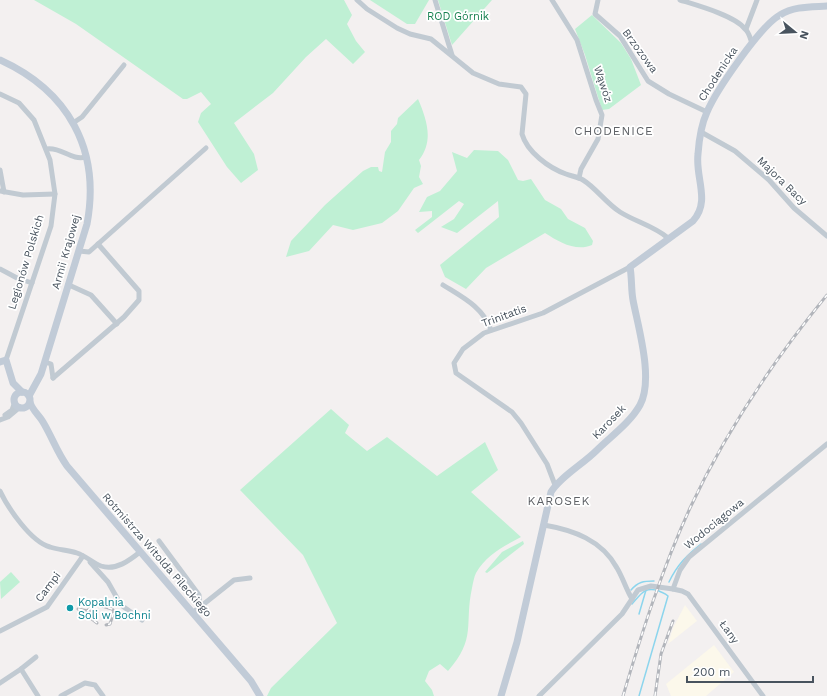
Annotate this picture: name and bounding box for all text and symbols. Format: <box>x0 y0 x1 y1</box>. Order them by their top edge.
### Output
park label: ROD Górnik <box>427 10 489 23</box>
north arrow <box>775 12 815 52</box>
street label: Brzozowa <box>620 26 660 76</box>
text: N <box>797 29 811 41</box>
street label: Chodenicka <box>696 44 740 104</box>
street label: Wąwóz <box>591 64 615 104</box>
district label: CHODENICE <box>574 124 654 138</box>
street label: Majora Bacy <box>754 154 810 208</box>
street label: Legionów Polskich <box>5 213 47 311</box>
street label: Armii Krajowej <box>49 213 83 291</box>
street label: Trinitatis <box>480 302 528 330</box>
street label: Karosek <box>590 402 628 442</box>
street label: Rotmistrza Witolda Pileckiego <box>100 490 214 620</box>
district label: KAROSEK <box>528 494 590 508</box>
street label: Wodociągowa <box>681 496 747 552</box>
street label: Campi <box>33 569 63 605</box>
place label: Kopalnia Soli w Bochni <box>78 596 151 622</box>
marker: Kopalnia Soli w Bochni <box>65 603 75 613</box>
street label: Łany <box>716 618 742 646</box>
scale bar <box>687 658 813 684</box>
text: 200 m <box>693 665 730 679</box>

